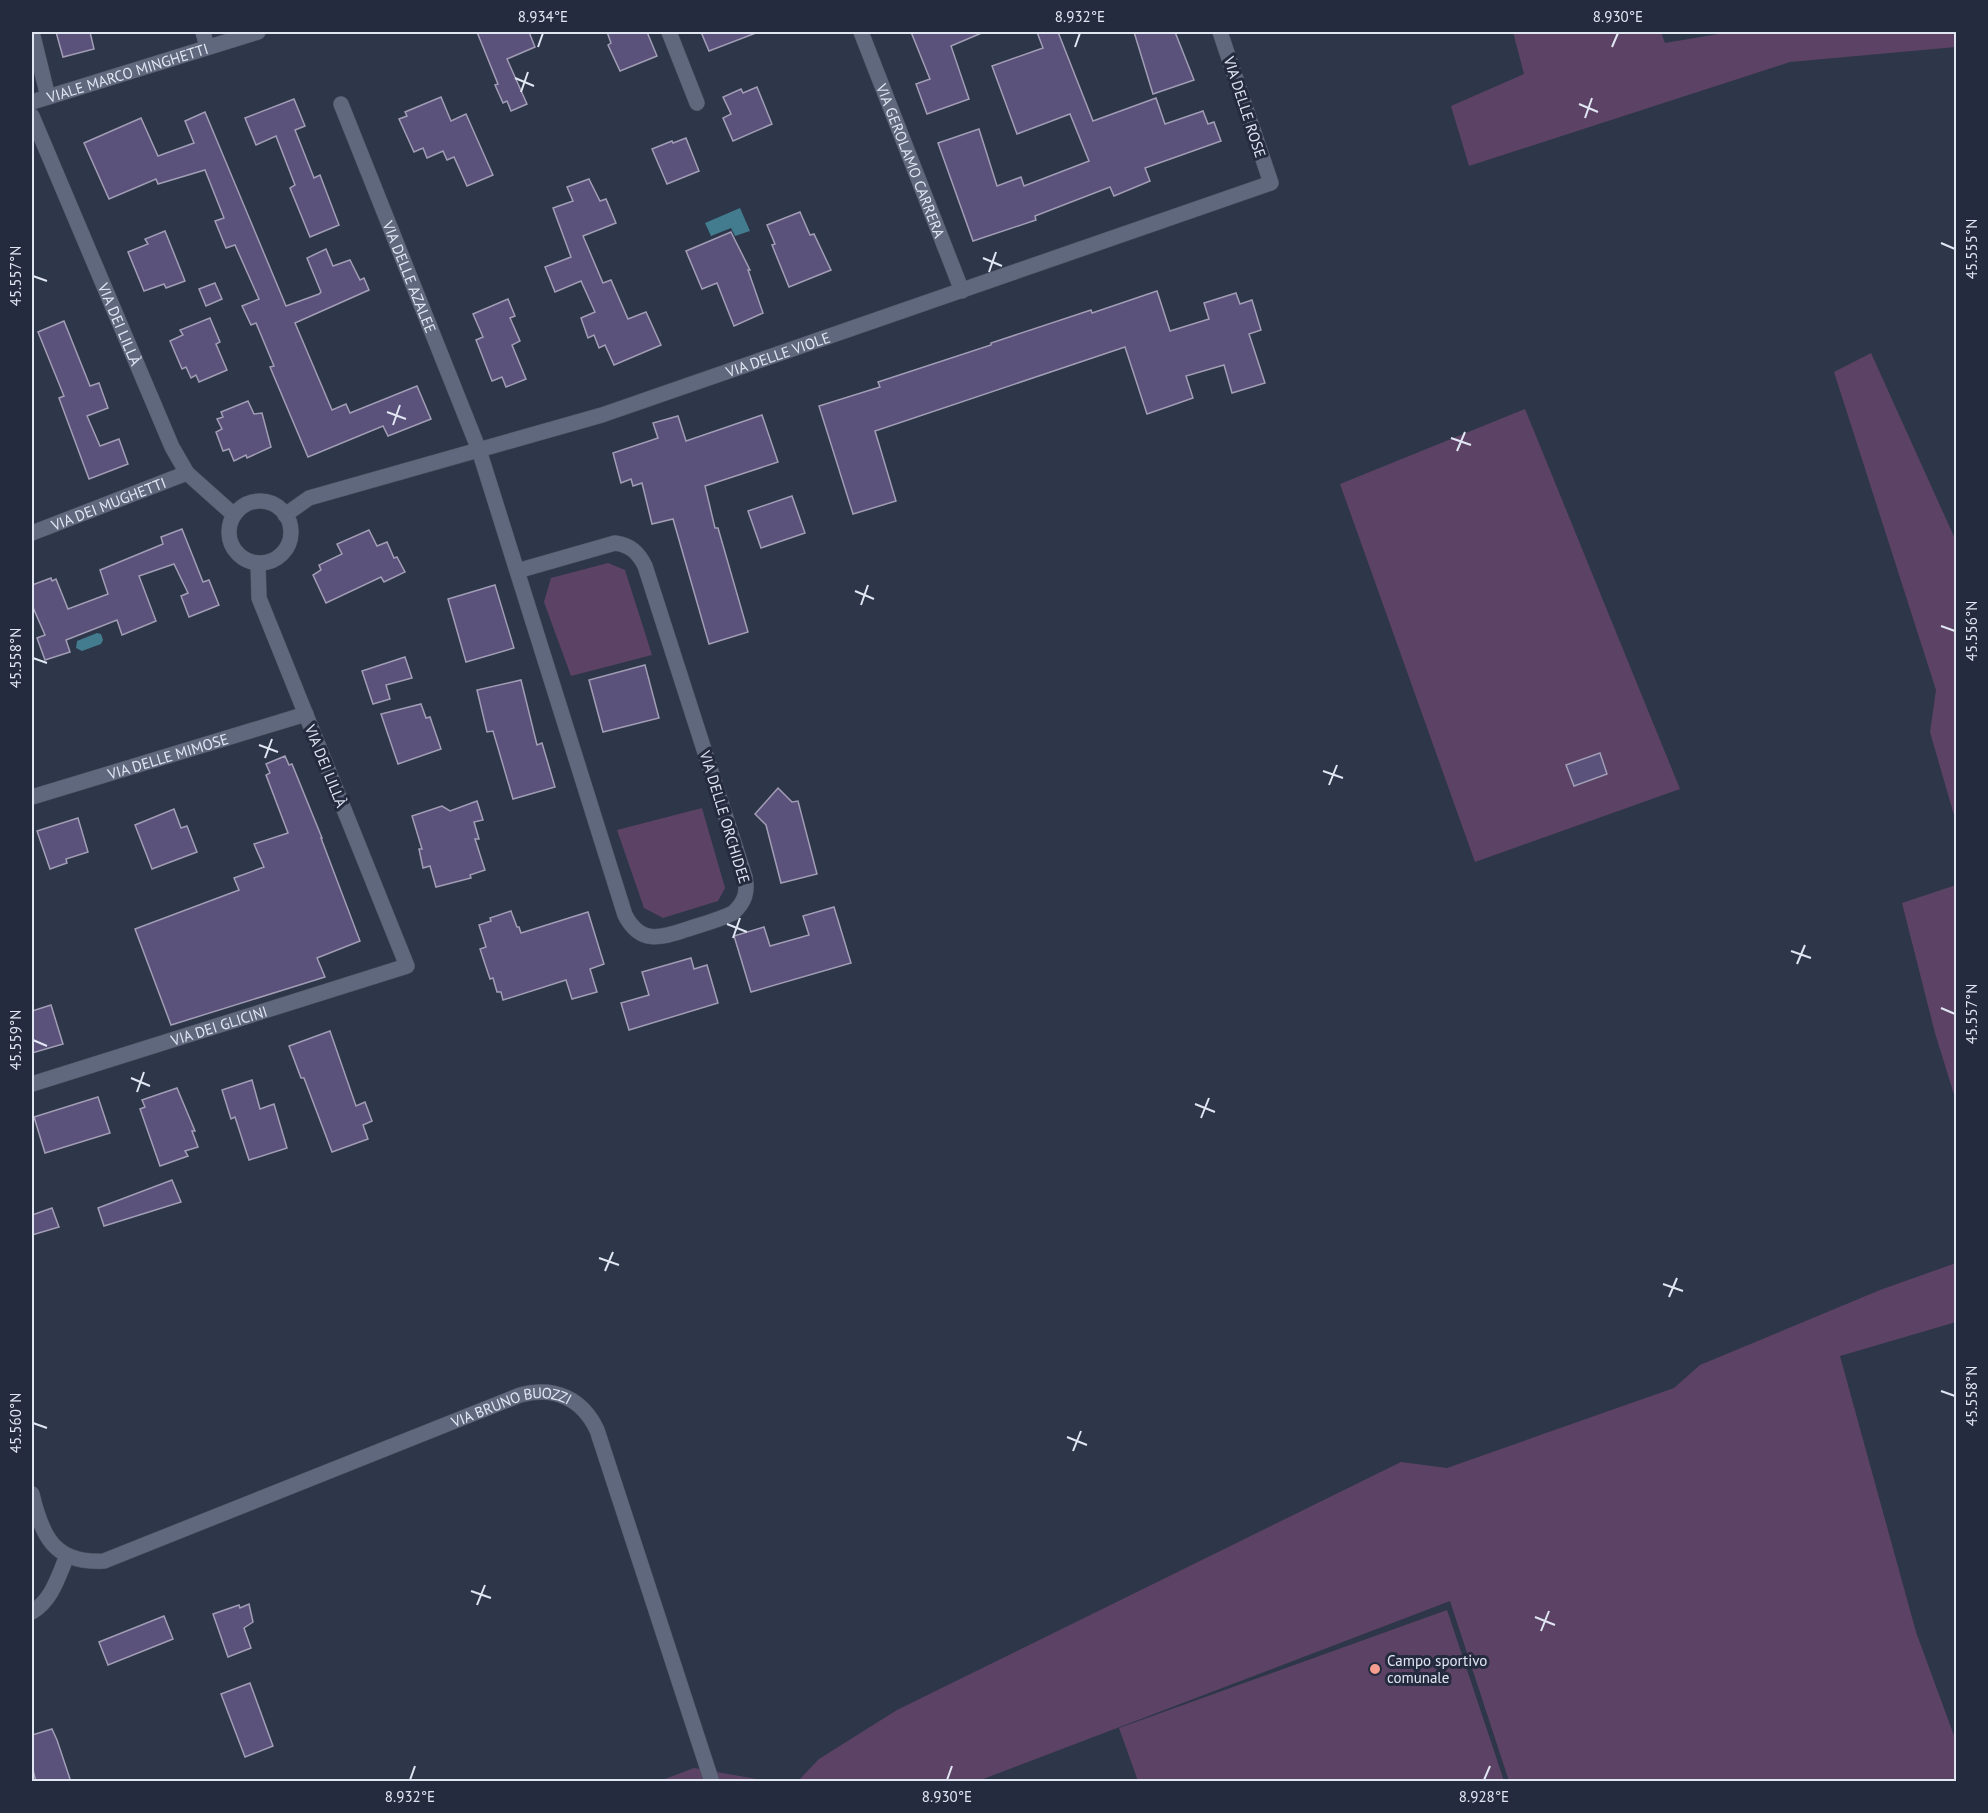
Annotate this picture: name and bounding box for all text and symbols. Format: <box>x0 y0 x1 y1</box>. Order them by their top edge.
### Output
text: 8.934°E <box>518 7 568 26</box>
text: 8.932°E <box>1055 7 1105 26</box>
text: 8.930°E <box>1593 7 1643 26</box>
street label: VIALE MARCO MINGHETTI <box>44 38 211 107</box>
street label: VIA DELLE ROSE <box>1219 53 1270 160</box>
street label: VIA GEROLAMO CARRERA <box>872 80 950 241</box>
street label: VIA DELLE AZALEE <box>379 217 441 336</box>
text: 45.555°N <box>1962 219 1981 279</box>
text: 45.557°N <box>6 246 25 306</box>
street label: VIA DEI LILLÀ <box>94 279 146 369</box>
street label: VIA DELLE VIOLE <box>722 327 832 381</box>
street label: VIA DEI MUGHETTI <box>47 473 169 535</box>
text: 45.556°N <box>1962 601 1981 661</box>
text: 45.558°N <box>6 628 25 688</box>
street label: VIA DEI LILLÀ <box>300 721 351 810</box>
street label: VIA DELLE MIMOSE <box>104 729 230 783</box>
street label: VIA DELLE ORCHIDEE <box>695 747 754 886</box>
text: 45.557°N <box>1962 984 1981 1044</box>
street label: VIA DEI GLICINI <box>167 1001 270 1050</box>
text: 45.559°N <box>6 1010 25 1070</box>
text: 45.558°N <box>1962 1366 1981 1426</box>
street label: VIA BRUNO BUOZZI <box>447 1382 575 1431</box>
text: 45.560°N <box>6 1393 25 1453</box>
place label: Campo sportivo comunale <box>1387 1651 1487 1687</box>
marker: Campo sportivo comunale <box>1368 1662 1382 1676</box>
text: 8.932°E <box>385 1787 435 1806</box>
text: 8.930°E <box>922 1787 972 1806</box>
text: 8.928°E <box>1459 1787 1509 1806</box>

